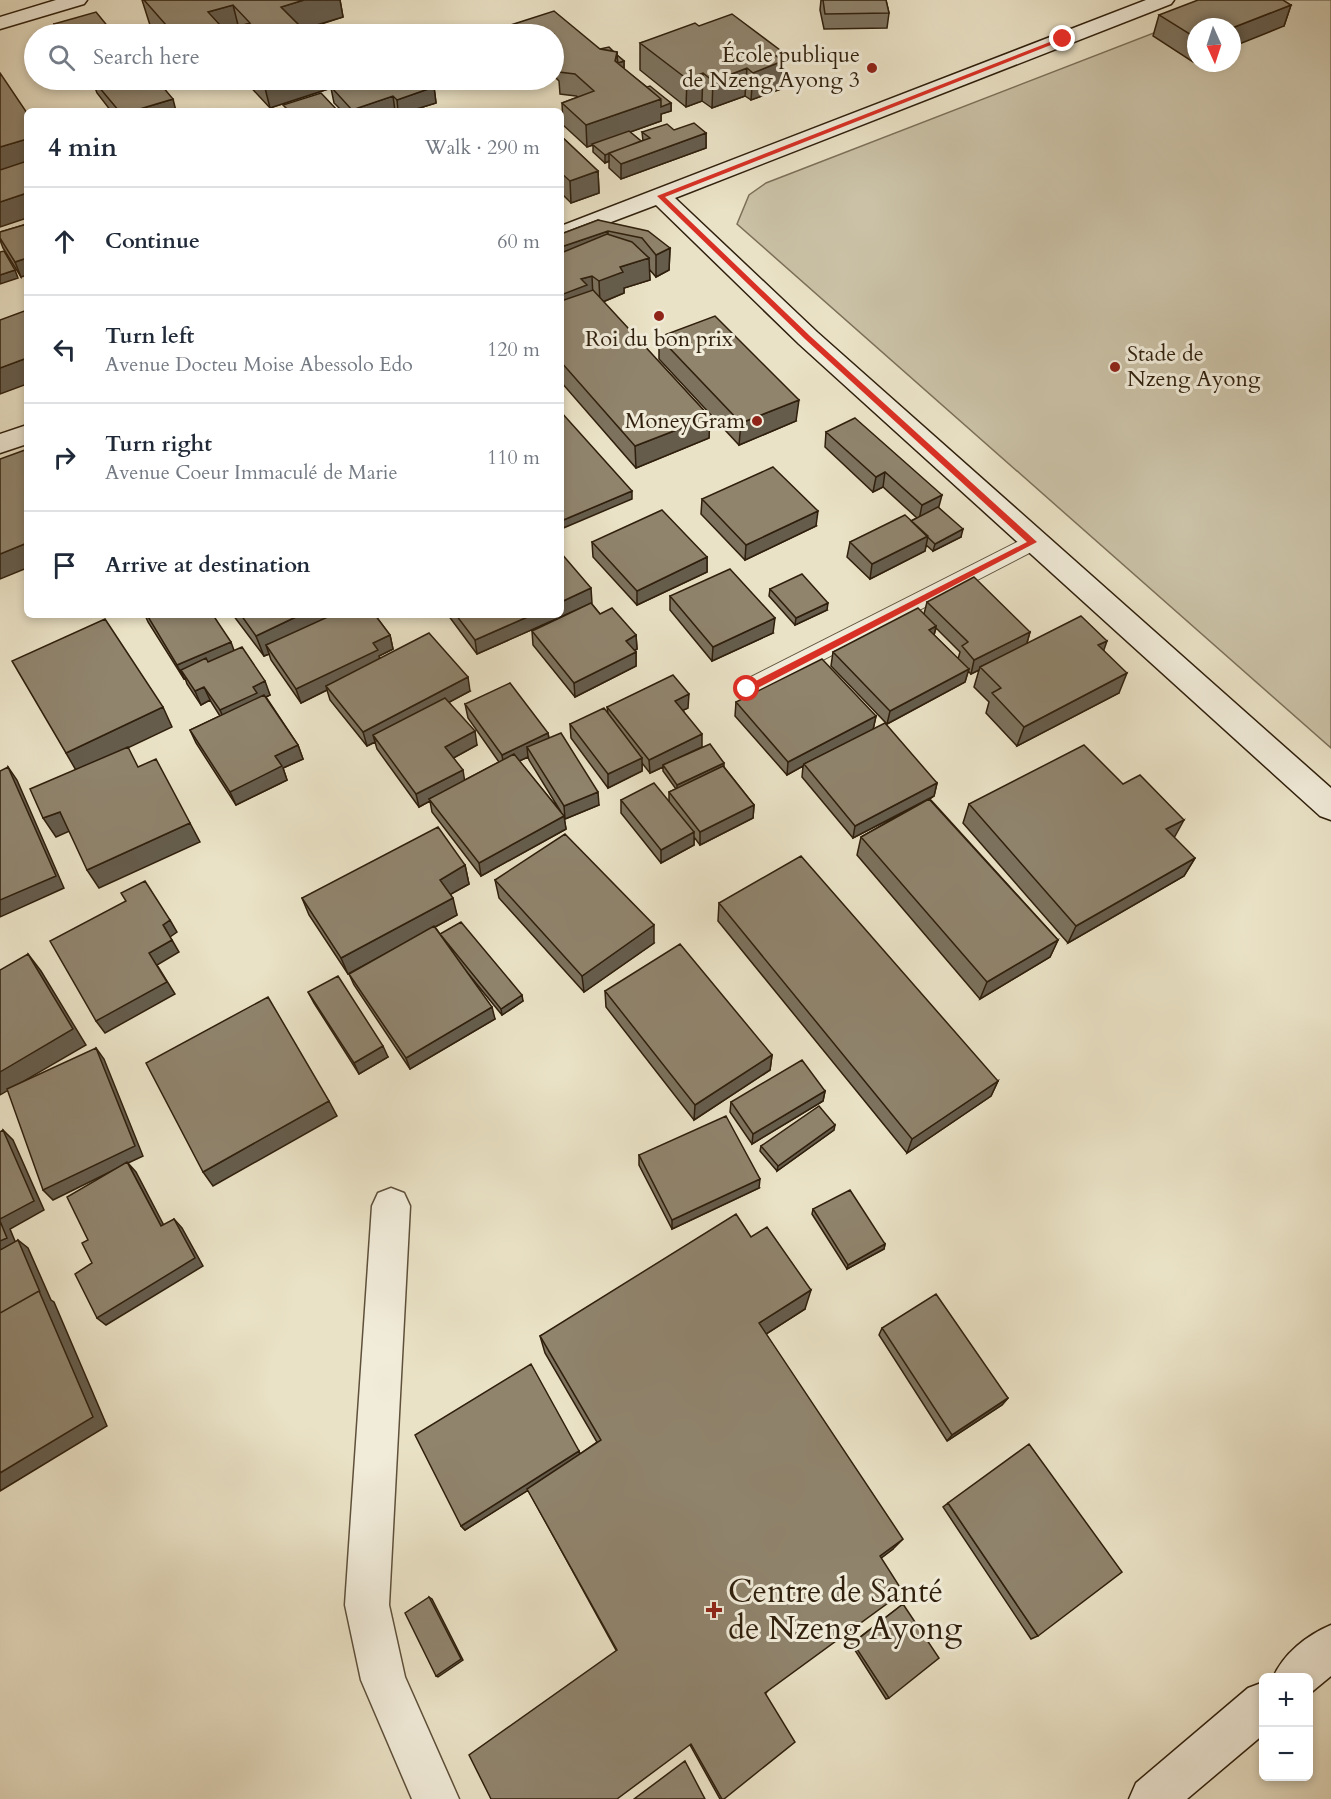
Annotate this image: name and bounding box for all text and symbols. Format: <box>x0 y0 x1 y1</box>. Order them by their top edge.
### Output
north arrow <box>1187 18 1241 72</box>
search box <box>24 24 564 90</box>
route end <box>1049 25 1075 51</box>
place label: École publique de Nzeng Ayong 3 <box>682 40 860 95</box>
icon: search <box>45 41 78 74</box>
text: Search here <box>93 42 200 72</box>
marker: École publique de Nzeng Ayong 3 <box>865 61 879 75</box>
text: 4 min <box>48 130 117 165</box>
text: Walk · 290 m <box>425 134 540 161</box>
icon: ahead <box>48 225 81 258</box>
text: Continue <box>105 226 200 256</box>
text: 60 m <box>497 228 540 255</box>
marker: Roi du bon prix <box>652 309 666 323</box>
text: Turn left <box>105 321 194 351</box>
place label: Roi du bon prix <box>585 324 733 354</box>
icon: left <box>48 333 81 366</box>
text: 120 m <box>487 336 540 363</box>
place label: Stade de Nzeng Ayong <box>1127 339 1261 394</box>
text: Avenue Docteu Moise Abessolo Edo <box>105 351 413 378</box>
marker: Stade de Nzeng Ayong <box>1108 360 1122 374</box>
place label: MoneyGram <box>625 406 745 436</box>
marker: MoneyGram <box>750 414 764 428</box>
text: Turn right <box>105 429 212 459</box>
icon: right <box>48 441 81 474</box>
text: 110 m <box>487 444 540 471</box>
text: Avenue Coeur Immaculé de Marie <box>105 459 398 486</box>
icon: arrive <box>48 549 81 582</box>
text: Arrive at destination <box>105 550 310 580</box>
route start <box>733 675 759 701</box>
place label: Centre de Santé de Nzeng Ayong <box>728 1570 962 1651</box>
marker: Centre de Santé de Nzeng Ayong <box>705 1601 723 1619</box>
map controls <box>1259 1673 1313 1781</box>
button: + <box>1259 1673 1313 1727</box>
button: − <box>1259 1727 1313 1781</box>

